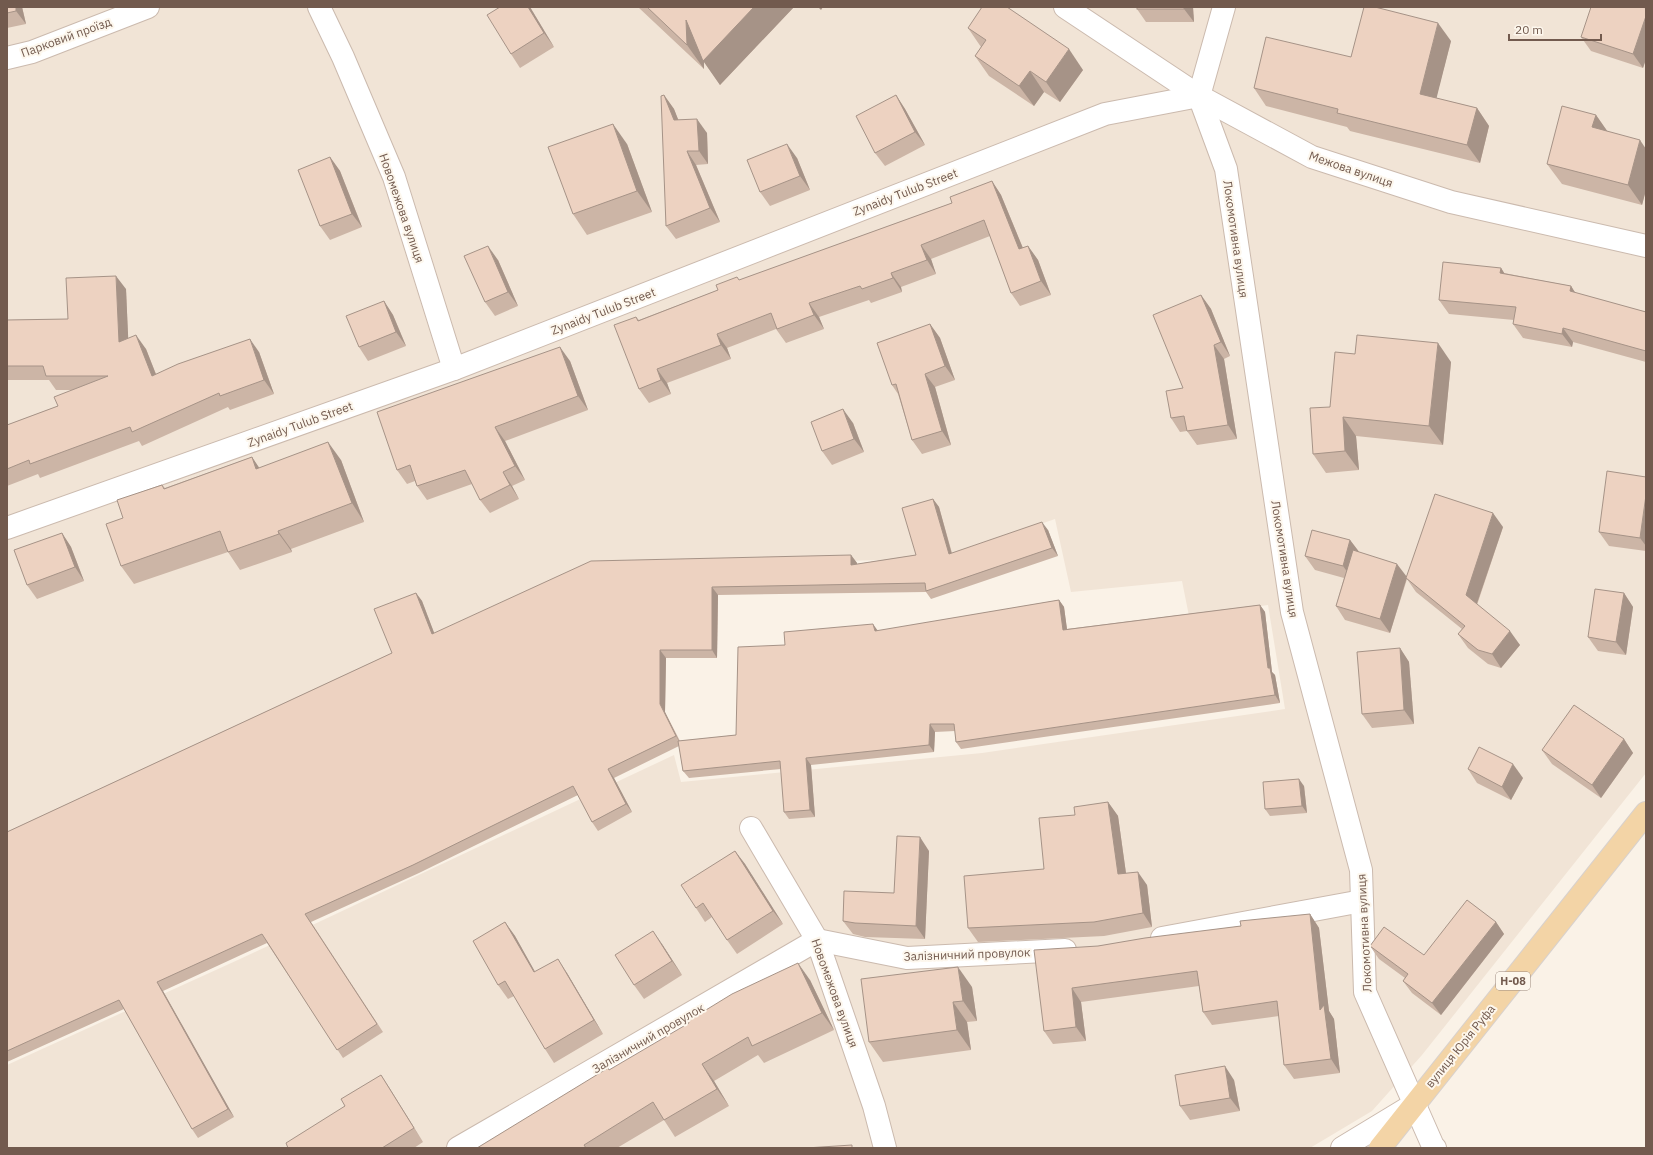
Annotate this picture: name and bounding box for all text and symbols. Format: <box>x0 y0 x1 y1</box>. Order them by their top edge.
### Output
street label: Парковий проїзд <box>19 14 113 60</box>
scale bar <box>1509 16 1601 42</box>
text: 20 m <box>1515 22 1543 37</box>
street label: Межова вулиця <box>1307 148 1395 190</box>
street label: Новомежова вулиця <box>376 151 428 265</box>
street label: Zynaidy Tulub Street <box>851 165 959 219</box>
street label: Локомотивна вулиця <box>1220 179 1252 299</box>
street label: Zynaidy Tulub Street <box>549 284 657 338</box>
street label: Zynaidy Tulub Street <box>245 398 355 450</box>
street label: Локомотивна вулиця <box>1268 499 1302 619</box>
street label: Локомотивна вулиця <box>1353 873 1375 993</box>
street label: Новомежова вулиця <box>808 936 862 1050</box>
street label: Залізничний провулок <box>903 944 1031 964</box>
road number: Н-08 <box>1496 972 1530 990</box>
street label: Залізничний провулок <box>589 1000 707 1076</box>
street label: вулиця Юрія Руфа <box>1422 1001 1498 1090</box>

